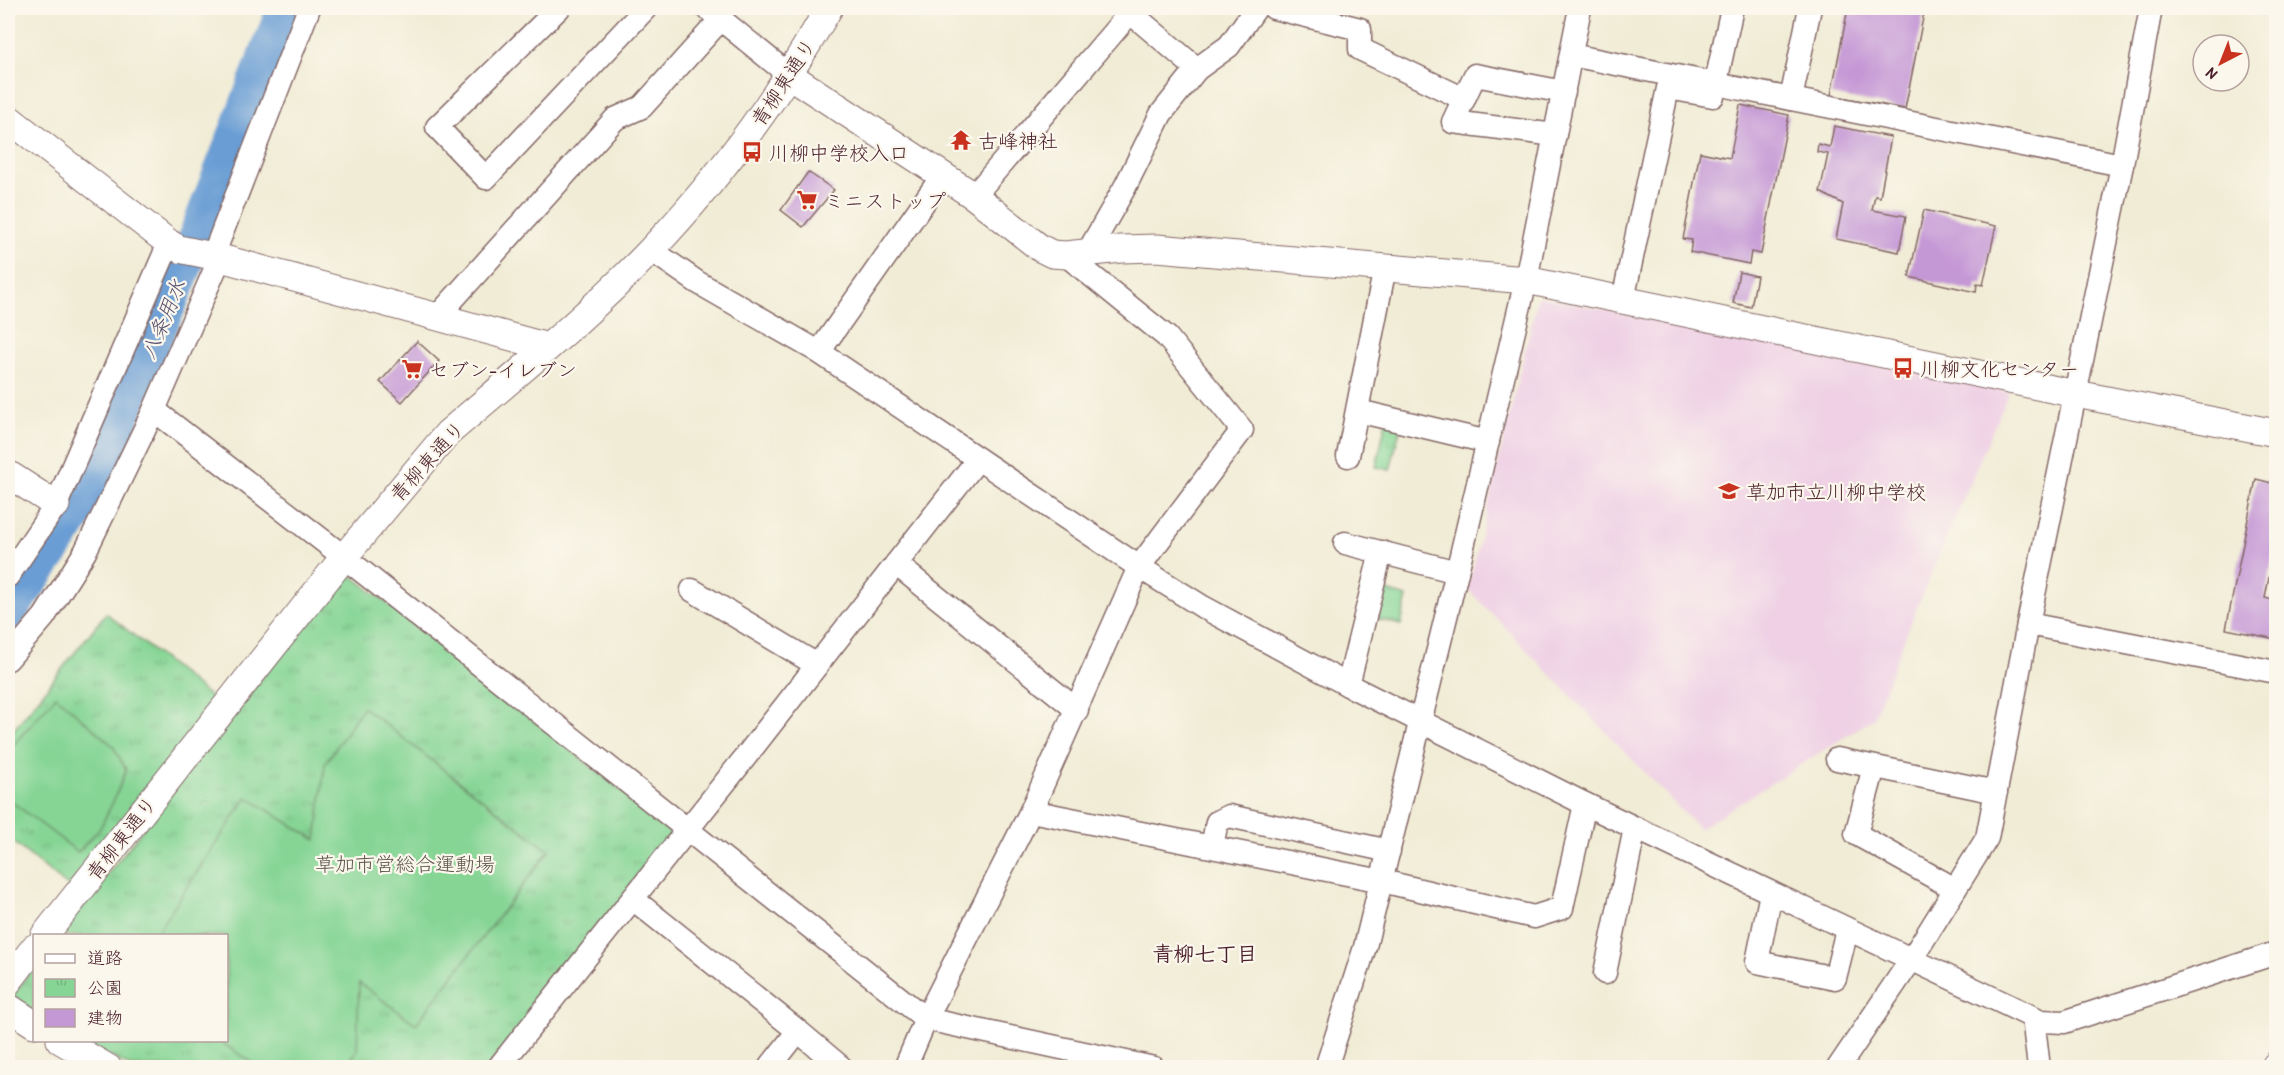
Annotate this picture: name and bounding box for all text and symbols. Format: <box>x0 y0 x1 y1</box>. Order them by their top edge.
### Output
street label: 青柳東通り <box>744 33 822 131</box>
north arrow <box>2191 33 2251 93</box>
text: N <box>2200 63 2221 85</box>
place label: 古峰神社 <box>978 127 1058 154</box>
temple icon: 古峰神社 <box>949 128 973 152</box>
place label: 川柳中学校入口 <box>769 139 909 166</box>
bus stop icon: 川柳中学校入口 <box>740 140 764 164</box>
place label: ミニストップ <box>824 187 946 214</box>
supermarket icon: ミニストップ <box>795 188 819 212</box>
water label: 八条用水 <box>133 275 193 363</box>
place label: 川柳文化センター <box>1920 355 2079 382</box>
place label: セブン-イレブン <box>429 356 577 383</box>
bus stop icon: 川柳文化センター <box>1891 356 1915 380</box>
supermarket icon: セブン-イレブン <box>400 357 424 381</box>
street label: 青柳東通り <box>384 415 470 507</box>
place label: 草加市立川柳中学校 <box>1746 478 1926 505</box>
school or university icon: 草加市立川柳中学校 <box>1717 479 1741 503</box>
street label: 青柳東通り <box>80 790 162 886</box>
park label: 草加市営総合運動場 <box>315 850 495 877</box>
legend <box>33 934 228 1042</box>
district label: 青柳七丁目 <box>1153 939 1258 968</box>
text: 道路 <box>87 945 123 970</box>
text: 公園 <box>87 975 123 1000</box>
text: 建物 <box>87 1005 123 1030</box>

